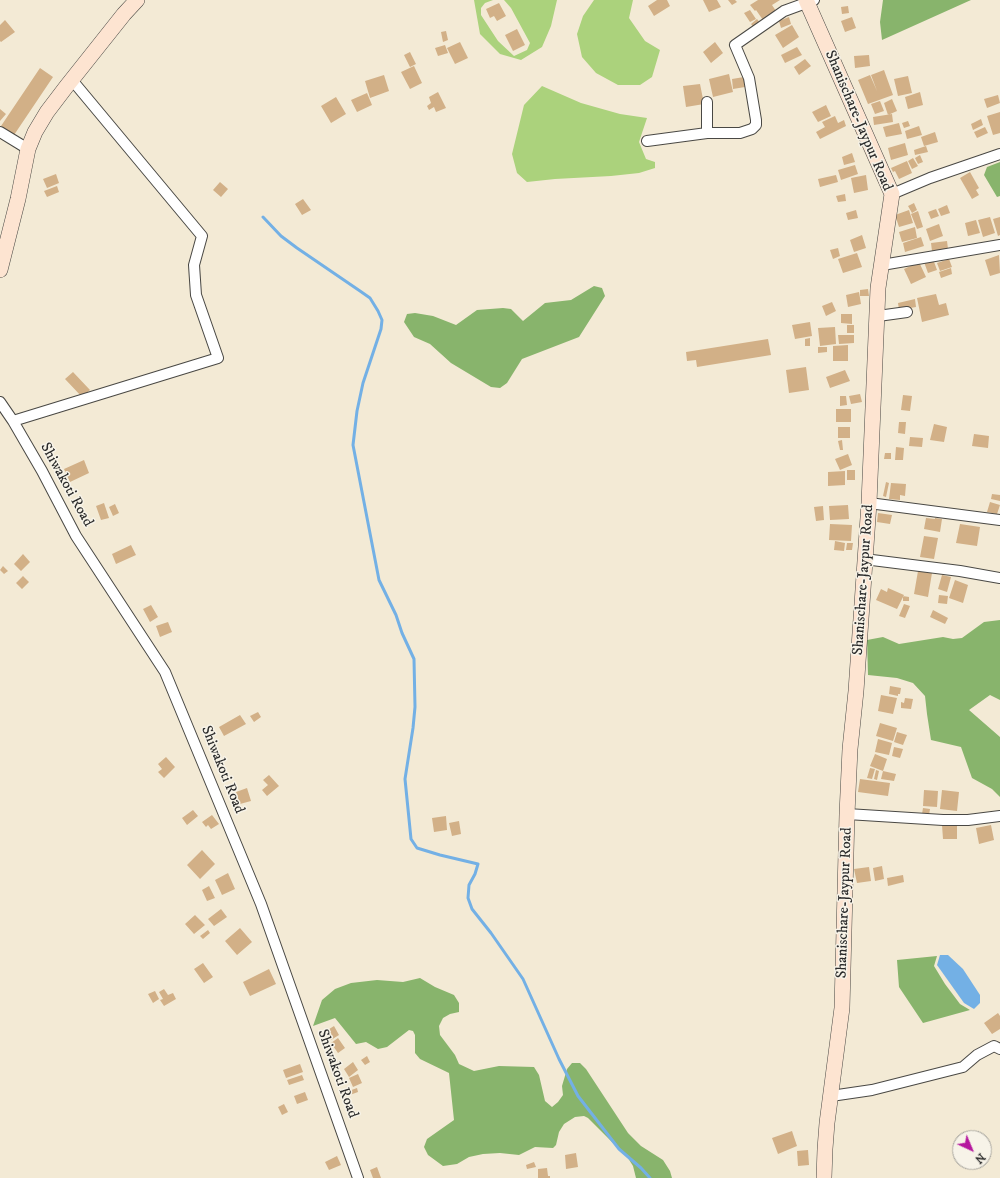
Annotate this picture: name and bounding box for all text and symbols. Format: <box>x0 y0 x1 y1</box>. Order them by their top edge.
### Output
street label: Shanischare-Jaypur Road <box>820 48 896 194</box>
street label: Shiwakoti Road <box>36 440 96 530</box>
street label: Shanischare-Jaypur Road <box>850 504 878 656</box>
street label: Shiwakoti Road <box>196 723 248 817</box>
street label: Shanischare-Jaypur Road <box>833 827 857 979</box>
street label: Shiwakoti Road <box>313 1027 361 1121</box>
north arrow <box>952 1130 992 1170</box>
text: N <box>972 1150 988 1166</box>

